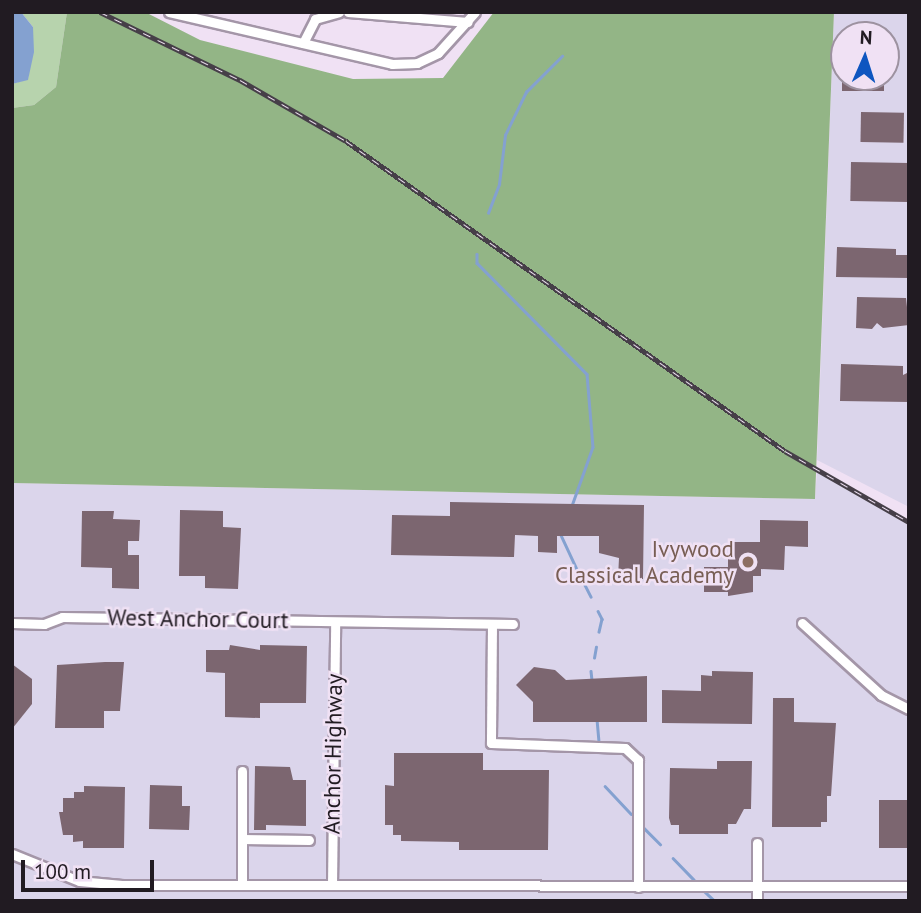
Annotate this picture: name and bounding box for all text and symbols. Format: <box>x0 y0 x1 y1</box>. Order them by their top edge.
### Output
north arrow <box>830 21 900 91</box>
text: N <box>859 25 873 49</box>
place label: Ivywood Classical Academy <box>554 535 734 589</box>
marker: Ivywood Classical Academy <box>740 554 756 570</box>
street label: West Anchor Court <box>107 604 289 634</box>
street label: Anchor Highway <box>318 673 348 835</box>
scale bar <box>24 846 158 890</box>
text: 100 m <box>34 858 91 885</box>

